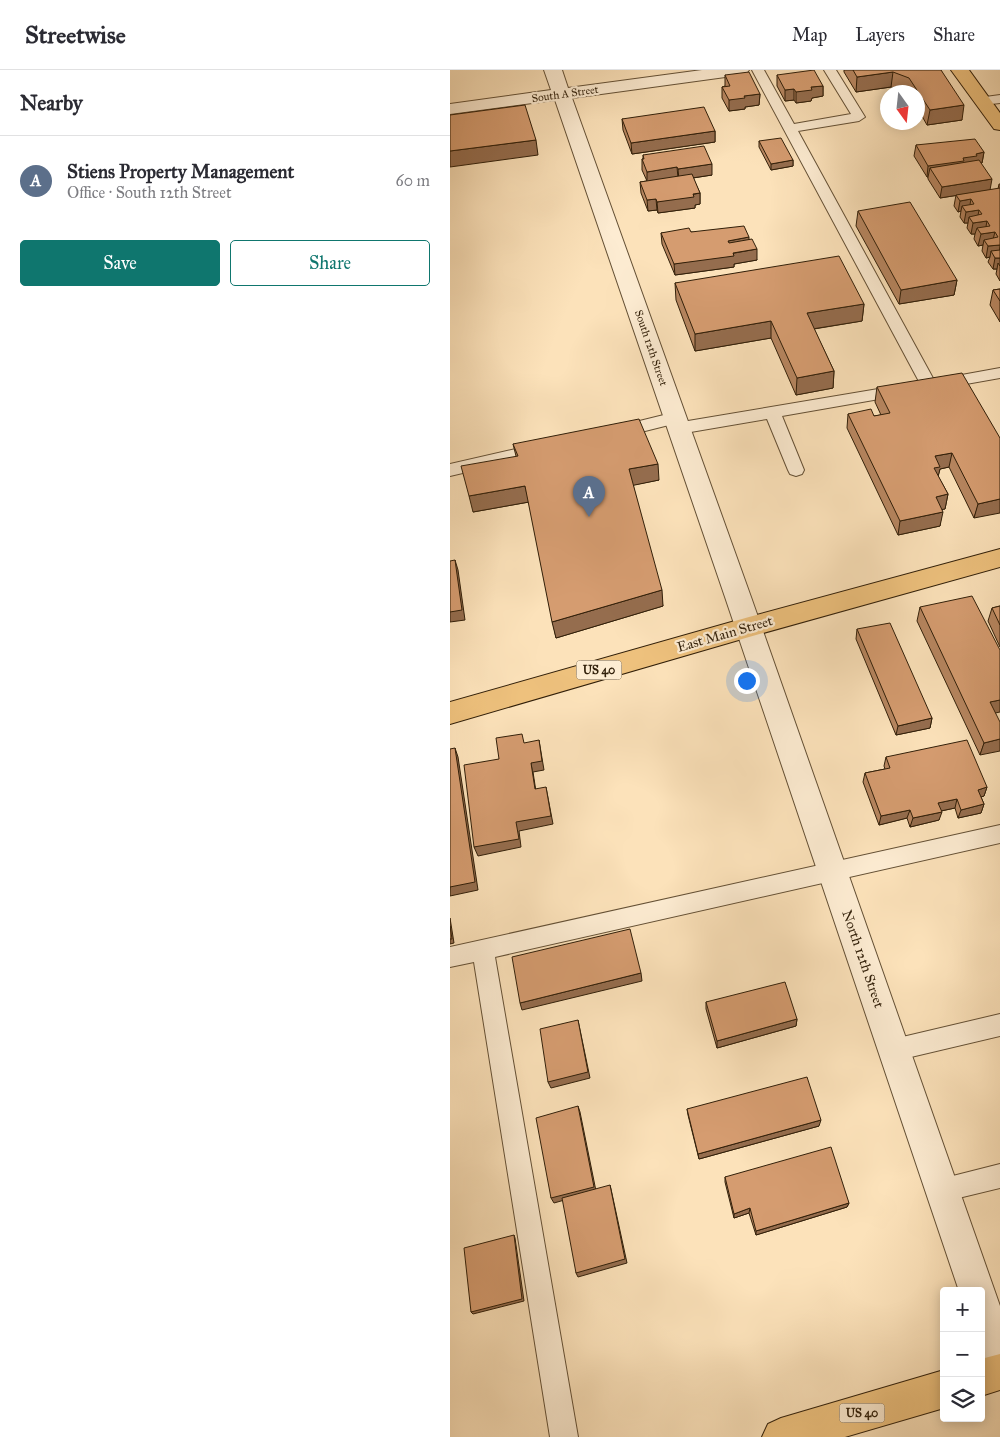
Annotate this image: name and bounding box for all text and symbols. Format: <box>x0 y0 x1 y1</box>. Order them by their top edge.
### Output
text: Streetwise <box>25 20 126 50</box>
text: Map <box>792 24 827 46</box>
text: Layers <box>855 24 905 46</box>
text: Share <box>933 24 975 46</box>
street label: South A Street <box>531 83 599 105</box>
north arrow <box>880 85 925 130</box>
text: Nearby <box>20 90 83 116</box>
text: Stiens Property Management <box>67 160 294 183</box>
text: A <box>31 171 41 190</box>
text: 60 m <box>396 171 430 190</box>
text: Office · South 12th Street <box>67 183 232 202</box>
button: Save <box>20 240 220 286</box>
button: Share <box>230 240 430 286</box>
street label: South 12th Street <box>632 308 670 388</box>
pin: A <box>573 476 605 517</box>
street label: East Main Street <box>675 612 775 656</box>
road number: US 40 <box>576 660 622 680</box>
your location <box>734 668 760 694</box>
street label: North 12th Street <box>838 908 888 1010</box>
map controls <box>940 1287 985 1422</box>
button: + <box>940 1287 985 1332</box>
button: − <box>940 1332 985 1377</box>
button: layers <box>940 1377 985 1422</box>
road number: US 40 <box>840 1404 884 1422</box>

